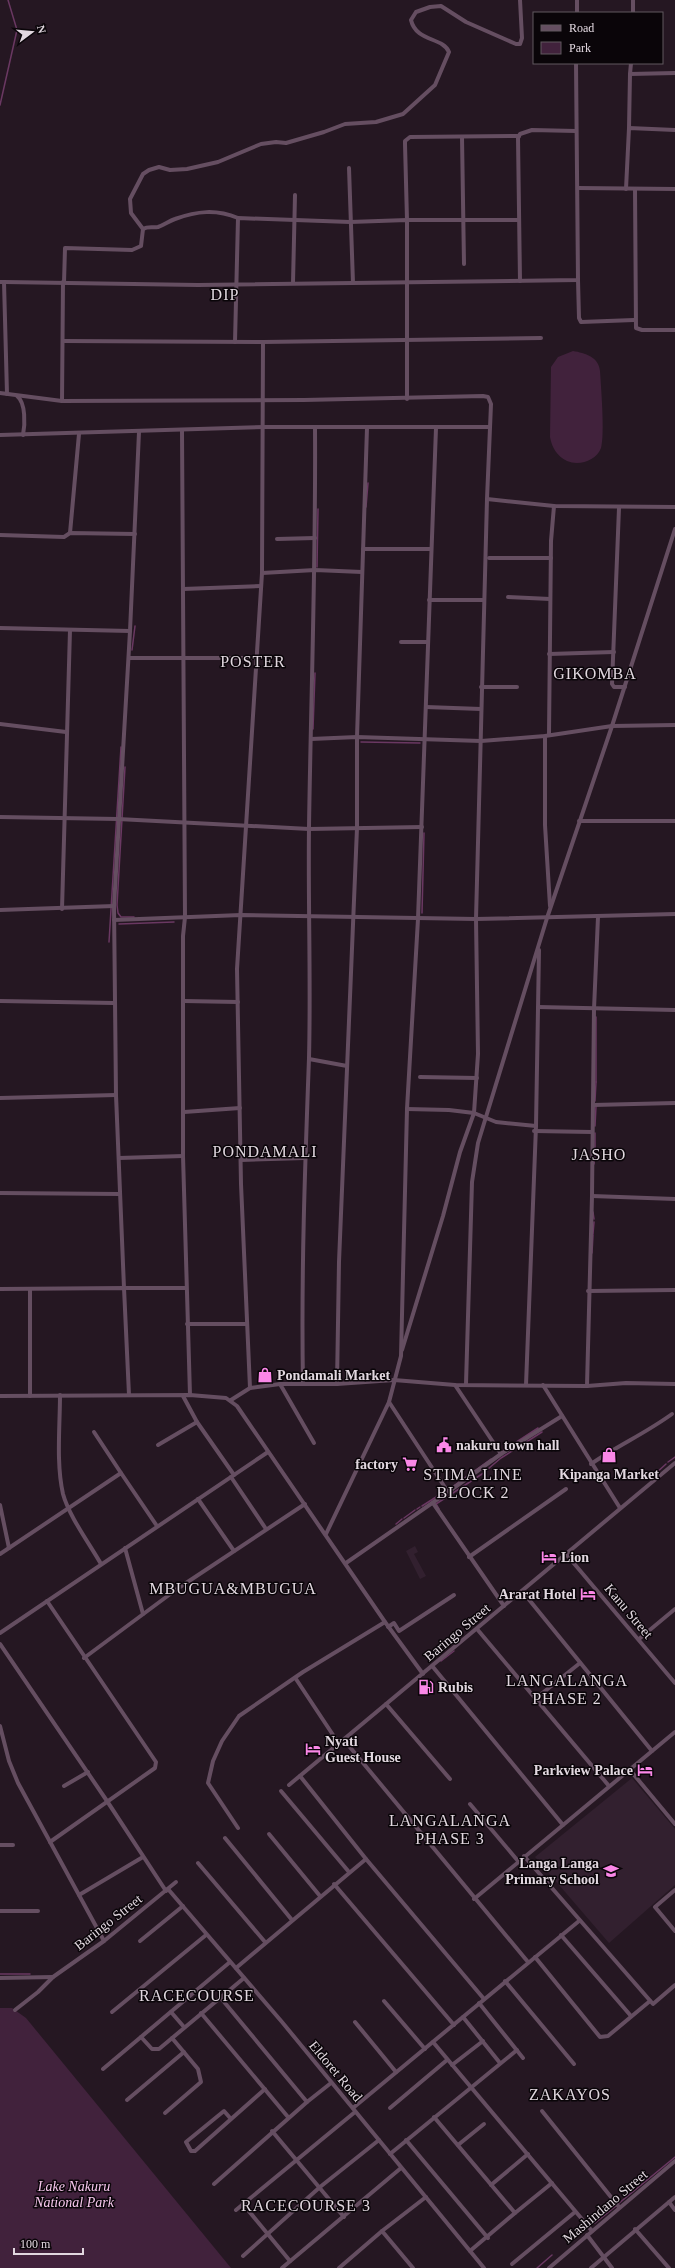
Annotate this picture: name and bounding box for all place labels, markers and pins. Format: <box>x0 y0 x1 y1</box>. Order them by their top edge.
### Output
shop icon: Pondamali Market <box>256 1366 274 1384</box>
place label: Pondamali Market <box>277 1368 390 1383</box>
public building icon: nakuru town hall <box>435 1436 453 1454</box>
place label: nakuru town hall <box>456 1438 560 1453</box>
shop icon: Kipanga Market <box>600 1446 618 1464</box>
supermarket icon: factory <box>401 1455 419 1473</box>
place label: factory <box>355 1457 398 1472</box>
place label: Kipanga Market <box>559 1467 659 1482</box>
hotel icon: Lion <box>540 1548 558 1566</box>
place label: Lion <box>561 1550 589 1565</box>
hotel icon: Ararat Hotel <box>579 1585 597 1603</box>
place label: Ararat Hotel <box>499 1587 576 1602</box>
fuel station icon: Rubis <box>417 1678 435 1696</box>
place label: Rubis <box>438 1680 474 1695</box>
place label: Nyati Guest House <box>325 1734 401 1765</box>
hotel icon: Nyati Guest House <box>304 1740 322 1758</box>
hotel icon: Parkview Palace <box>636 1761 654 1779</box>
place label: Parkview Palace <box>534 1763 633 1778</box>
place label: Langa Langa Primary School <box>505 1856 599 1887</box>
school or university icon: Langa Langa Primary School <box>602 1862 620 1880</box>

